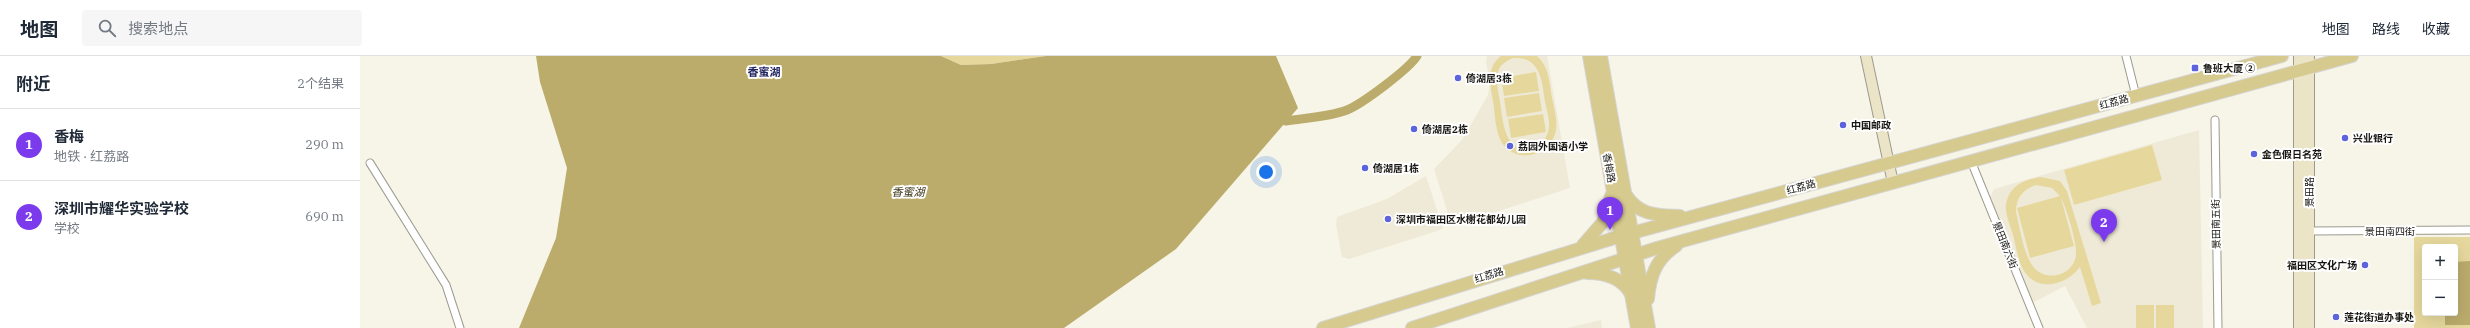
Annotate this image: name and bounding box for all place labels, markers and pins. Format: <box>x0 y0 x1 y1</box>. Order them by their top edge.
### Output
place label: 鲁班大厦 ② <box>2203 62 2255 75</box>
marker: 鲁班大厦 ② <box>2190 63 2200 73</box>
place label: 倚湖居3栋 <box>1465 72 1512 85</box>
marker: 倚湖居3栋 <box>1453 73 1463 83</box>
place label: 中国邮政 <box>1851 119 1891 132</box>
marker: 中国邮政 <box>1838 120 1848 130</box>
place label: 倚湖居2栋 <box>1421 123 1468 136</box>
marker: 倚湖居2栋 <box>1409 124 1419 134</box>
place label: 兴业银行 <box>2353 132 2393 145</box>
marker: 兴业银行 <box>2340 133 2350 143</box>
place label: 荔园外国语小学 <box>1518 140 1588 153</box>
marker: 荔园外国语小学 <box>1505 141 1515 151</box>
place label: 金色假日名苑 <box>2261 148 2322 161</box>
marker: 金色假日名苑 <box>2249 149 2259 159</box>
place label: 倚湖居1栋 <box>1372 162 1419 175</box>
marker: 倚湖居1栋 <box>1360 163 1370 173</box>
pin: 1 <box>1597 197 1623 230</box>
pin: 2 <box>2091 209 2117 242</box>
place label: 深圳市福田区水榭花都幼儿园 <box>1396 213 1526 226</box>
marker: 深圳市福田区水榭花都幼儿园 <box>1383 214 1393 224</box>
place label: 福田区文化广场 <box>2287 259 2357 272</box>
marker: 福田区文化广场 <box>2360 260 2370 270</box>
place label: 莲花街道办事处 <box>2344 311 2414 324</box>
marker: 莲花街道办事处 <box>2331 312 2341 322</box>

